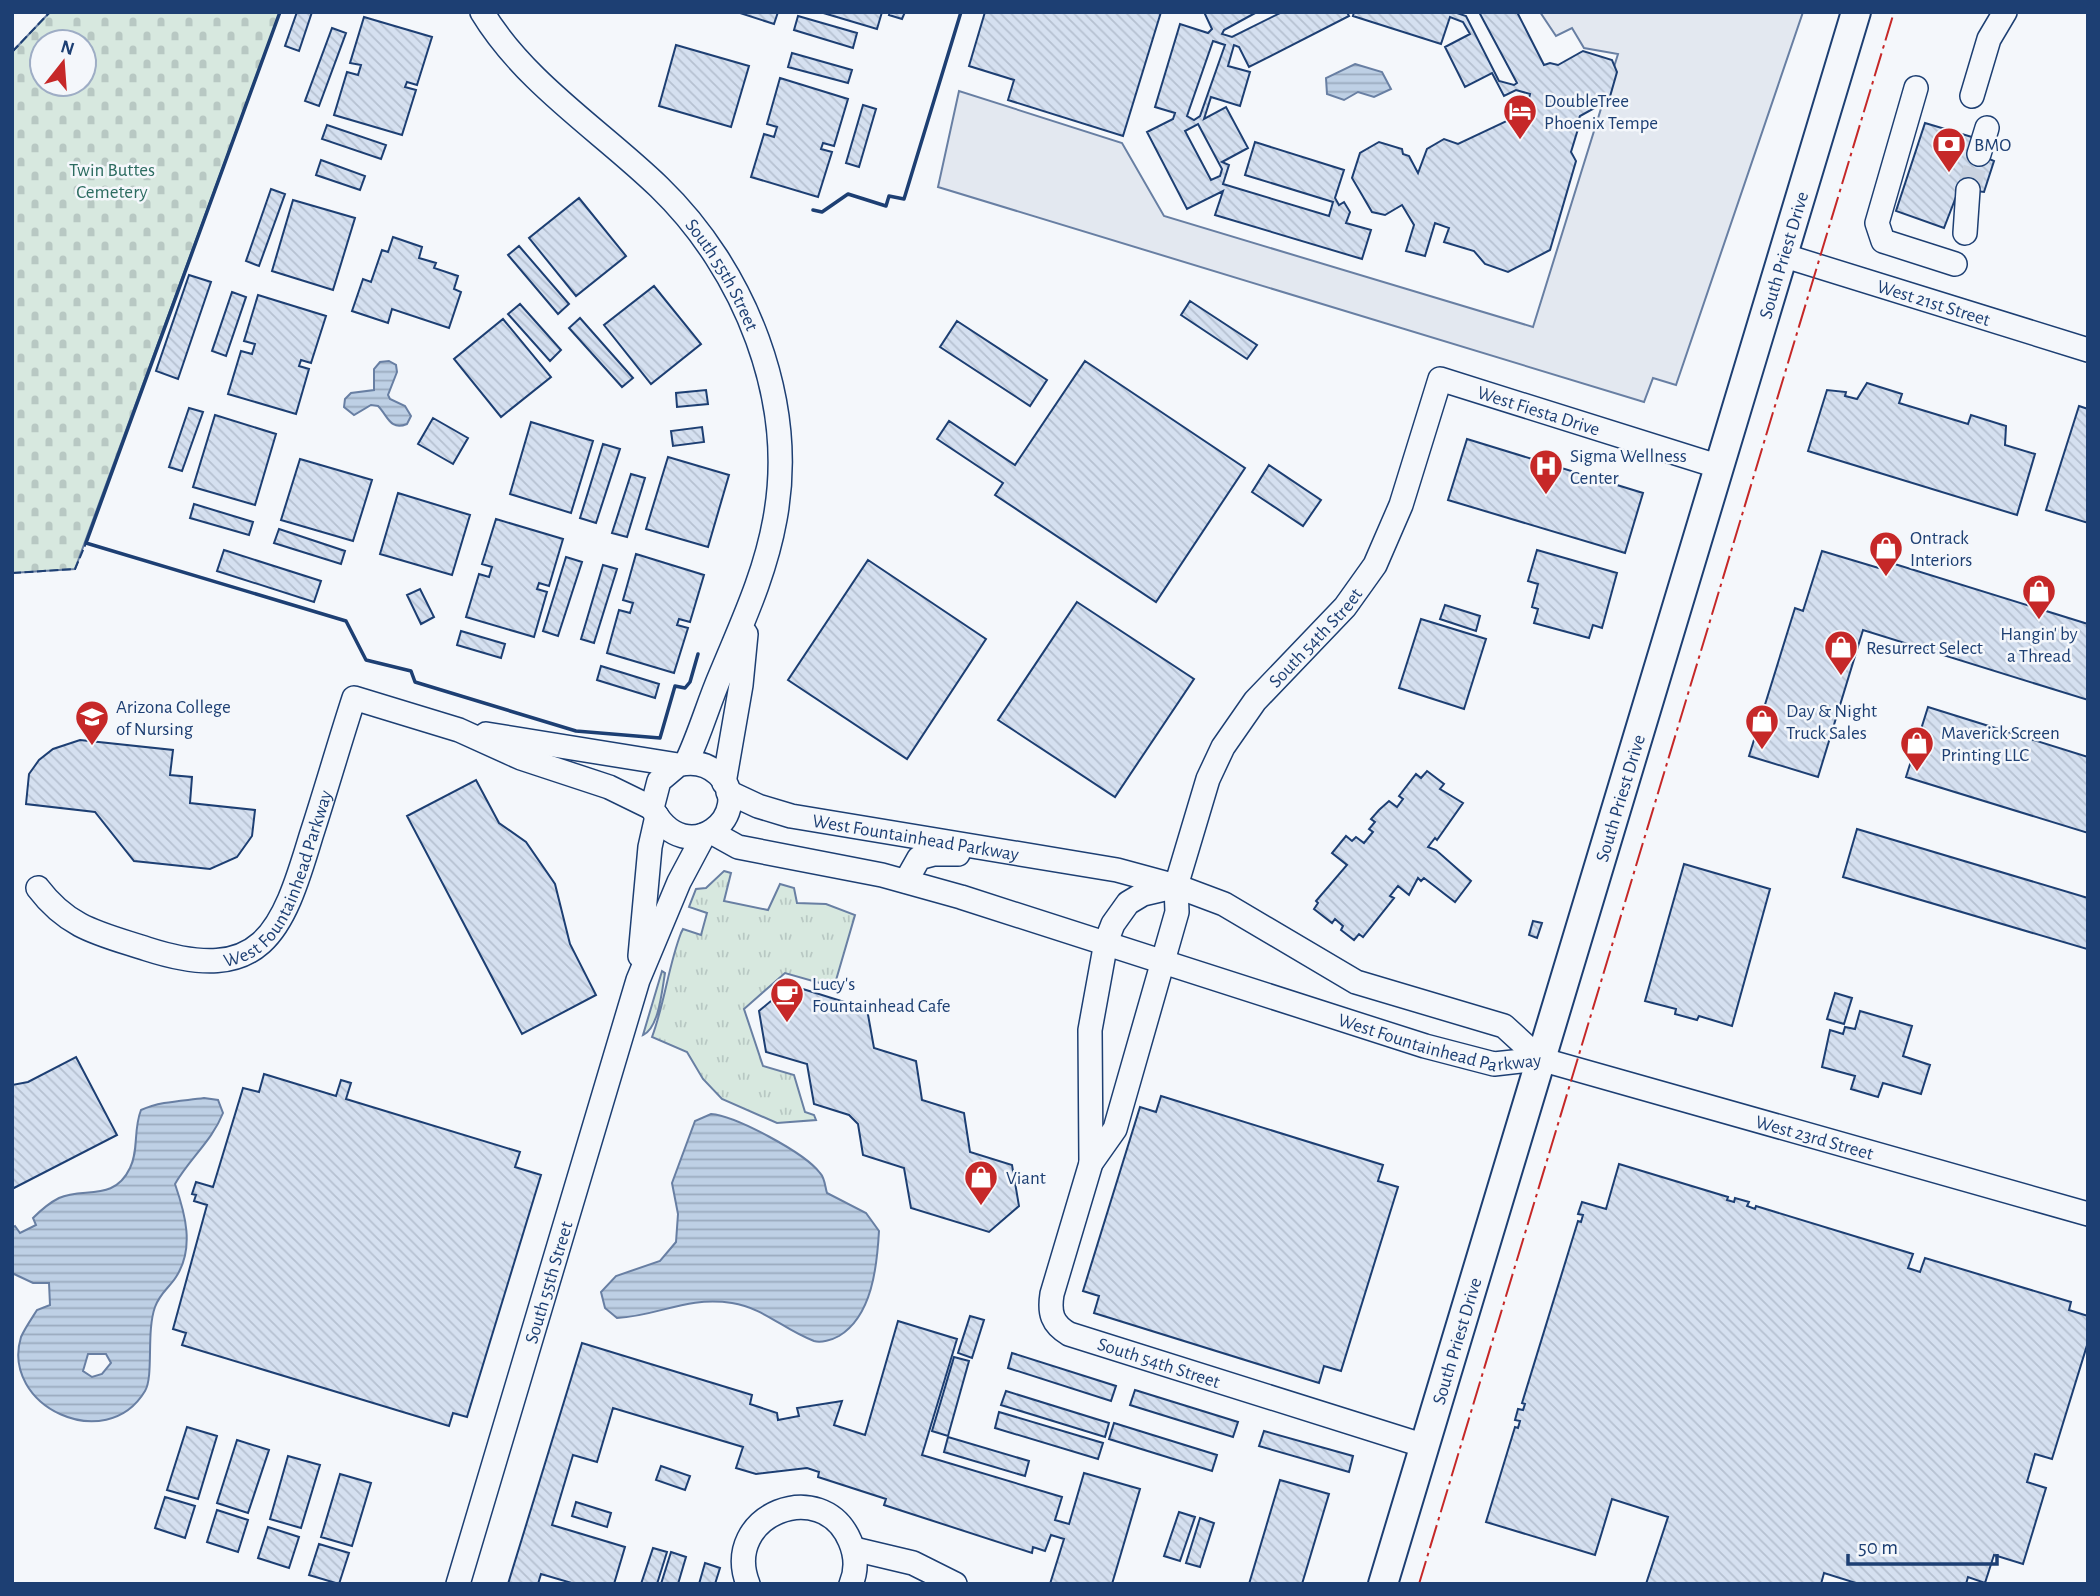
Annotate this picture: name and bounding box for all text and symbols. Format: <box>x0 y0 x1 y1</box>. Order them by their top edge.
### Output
north arrow <box>28 28 98 98</box>
text: N <box>58 37 77 59</box>
hotel icon: DoubleTree Phoenix Tempe <box>1501 92 1539 141</box>
place label: DoubleTree Phoenix Tempe <box>1544 92 1658 133</box>
bank icon: BMO <box>1930 125 1968 174</box>
place label: BMO <box>1974 136 2011 155</box>
park label: Twin Buttes Cemetery <box>69 161 155 202</box>
street label: South Priest Drive <box>1756 190 1812 321</box>
street label: South 55th Street <box>681 216 761 334</box>
street label: West 21st Street <box>1875 277 1992 330</box>
street label: West Fiesta Drive <box>1475 383 1602 440</box>
hospital icon: Sigma Wellness Center <box>1527 447 1565 496</box>
place label: Sigma Wellness Center <box>1570 447 1687 488</box>
shop icon: Ontrack Interiors <box>1867 529 1905 578</box>
place label: Ontrack Interiors <box>1910 529 1972 570</box>
shop icon: Hangin' by a Thread <box>2020 572 2058 621</box>
street label: South 54th Street <box>1266 585 1366 691</box>
place label: Hangin' by a Thread <box>2000 625 2078 666</box>
shop icon: Resurrect Select <box>1822 628 1860 677</box>
place label: Resurrect Select <box>1866 639 1983 658</box>
school or university icon: Arizona College of Nursing <box>73 698 111 747</box>
place label: Arizona College of Nursing <box>116 698 231 739</box>
shop icon: Day & Night Truck Sales <box>1743 702 1781 751</box>
place label: Day & Night Truck Sales <box>1786 702 1877 743</box>
shop icon: Maverick Screen Printing LLC <box>1898 724 1936 773</box>
place label: Maverick Screen Printing LLC <box>1941 724 2060 765</box>
street label: South Priest Drive <box>1593 732 1649 864</box>
street label: West Fountainhead Parkway <box>222 788 336 971</box>
street label: West Fountainhead Parkway <box>811 812 1020 865</box>
cafe icon: Lucy's Fountainhead Cafe <box>768 975 806 1024</box>
place label: Lucy's Fountainhead Cafe <box>812 975 950 1016</box>
street label: West Fountainhead Parkway <box>1336 1011 1542 1076</box>
street label: West 23rd Street <box>1753 1112 1875 1164</box>
shop icon: Viant <box>962 1158 1000 1207</box>
place label: Viant <box>1006 1169 1046 1188</box>
street label: South 55th Street <box>522 1219 577 1346</box>
street label: South Priest Drive <box>1430 1275 1486 1407</box>
street label: South 54th Street <box>1095 1335 1222 1392</box>
scale bar <box>1848 1522 1997 1566</box>
text: 50 m <box>1858 1537 1898 1558</box>

